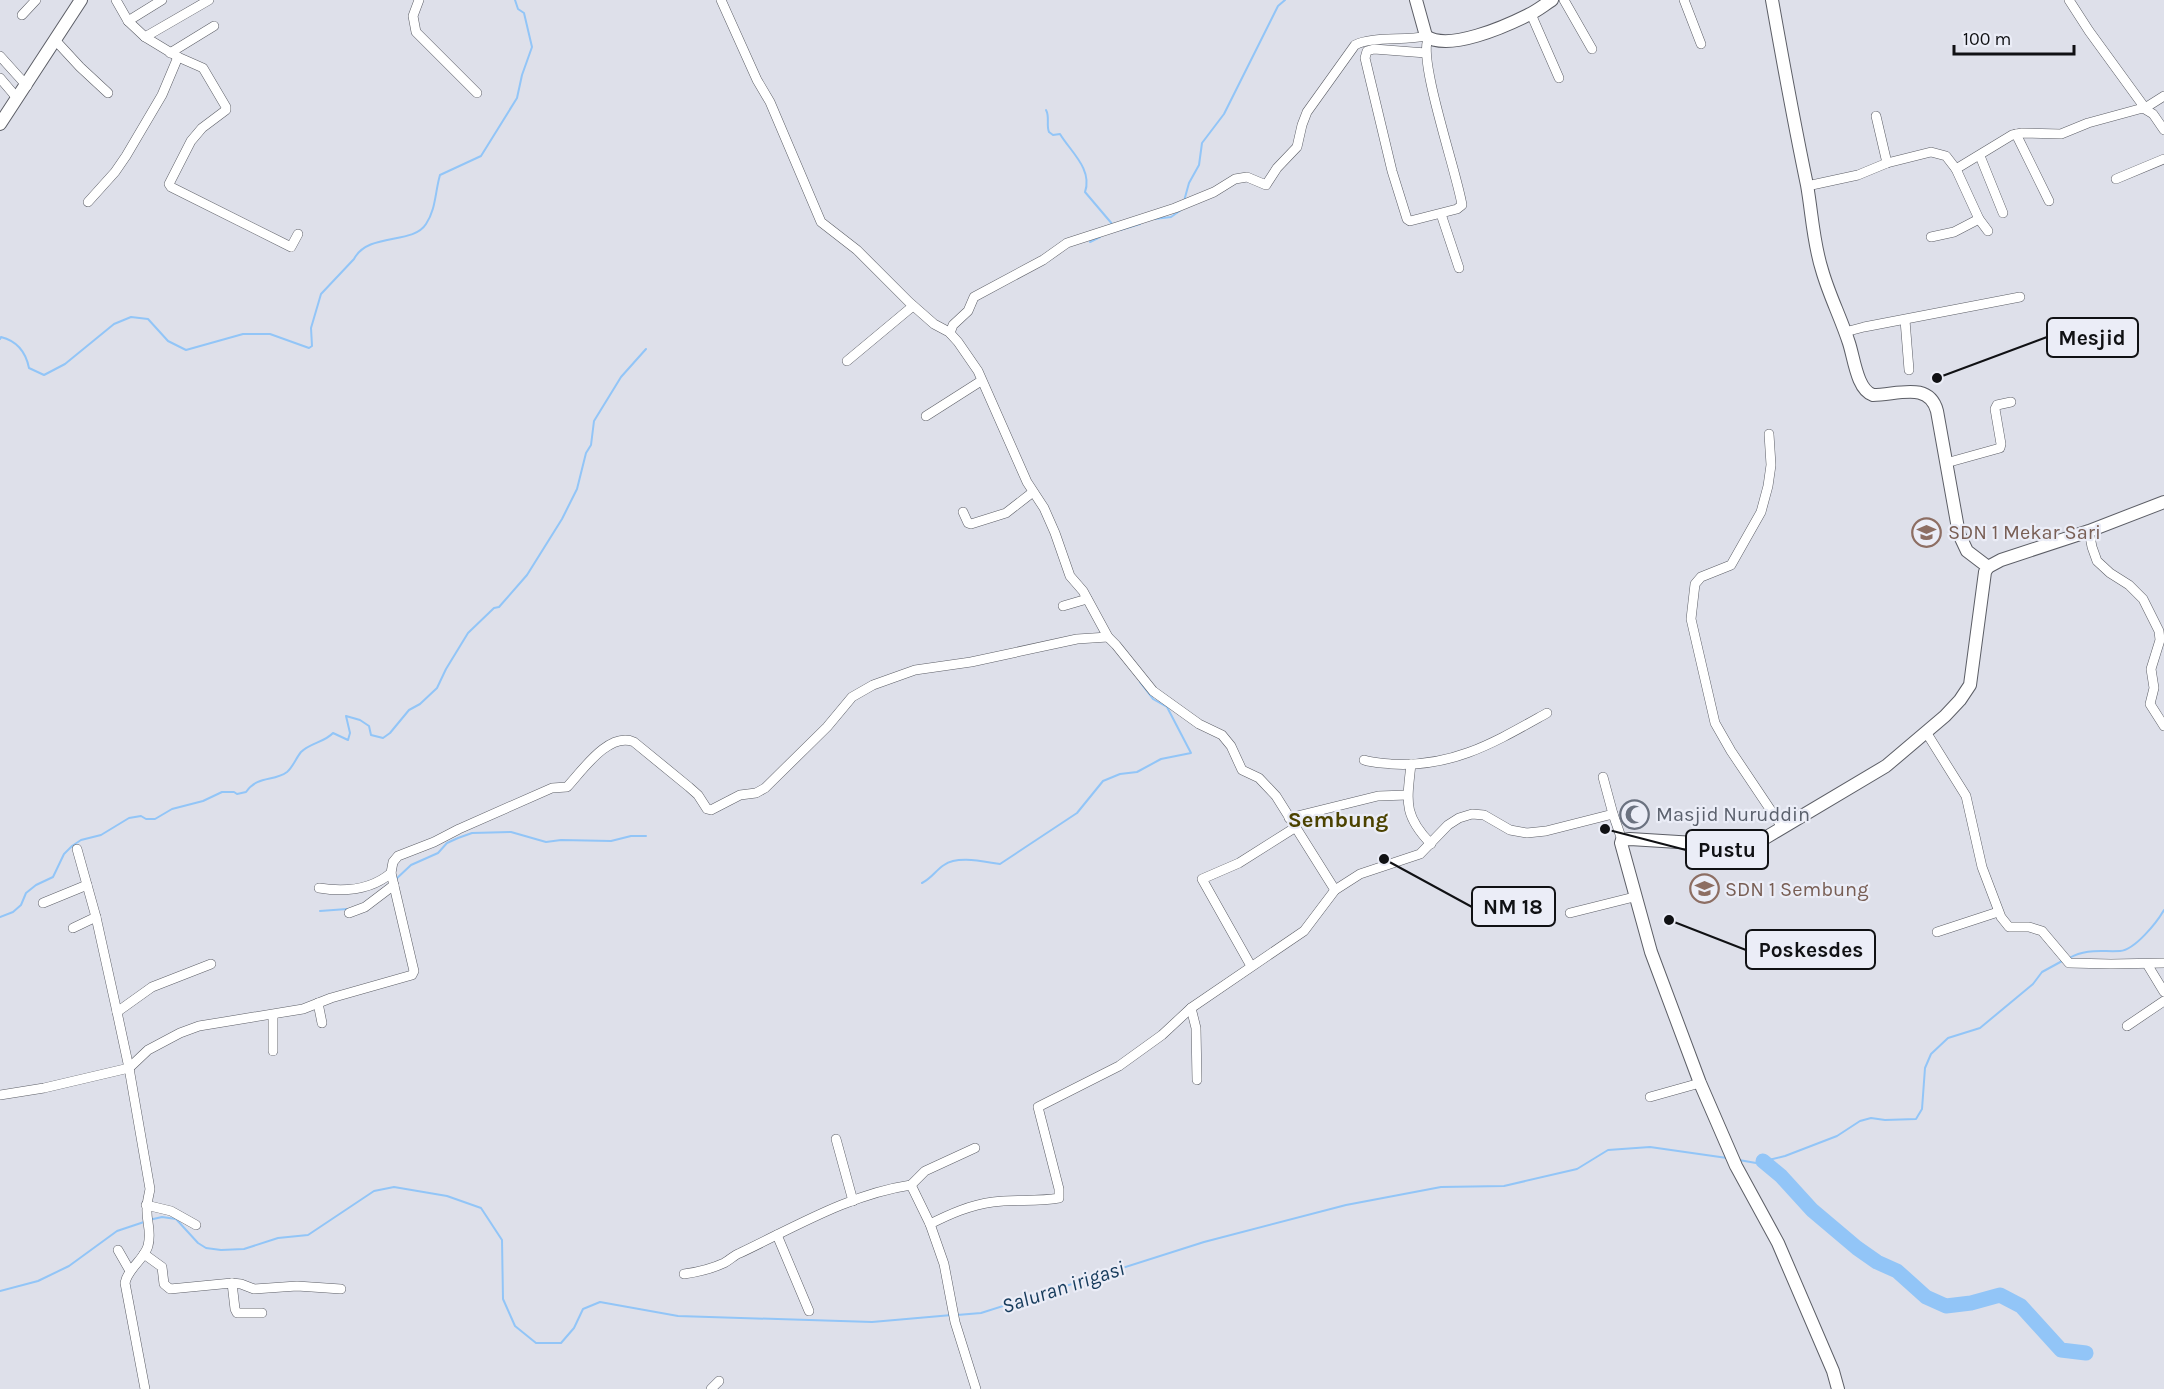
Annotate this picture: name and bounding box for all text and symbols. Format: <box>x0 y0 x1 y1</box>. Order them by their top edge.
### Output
scale bar <box>1954 18 2074 56</box>
text: 100 m <box>1963 28 2011 50</box>
callout: Mesjid <box>2047 318 2138 357</box>
text: Mesjid <box>2058 326 2126 350</box>
school or university icon: SDN 1 Mekar Sari <box>1911 516 1943 548</box>
place label: SDN 1 Mekar Sari <box>1948 521 2101 544</box>
mosque icon: Masjid Nuruddin <box>1619 798 1651 830</box>
place label: Masjid Nuruddin <box>1656 803 1810 826</box>
district label: Sembung <box>1288 807 1388 833</box>
callout: Pustu <box>1686 830 1768 869</box>
text: Pustu <box>1698 838 1756 862</box>
school or university icon: SDN 1 Sembung <box>1688 873 1720 905</box>
place label: SDN 1 Sembung <box>1725 878 1868 901</box>
callout: NM 18 <box>1472 887 1555 926</box>
text: NM 18 <box>1483 895 1543 919</box>
callout: Poskesdes <box>1746 930 1875 969</box>
text: Poskesdes <box>1759 938 1863 962</box>
water label: Saluran irigasi <box>999 1256 1128 1318</box>

